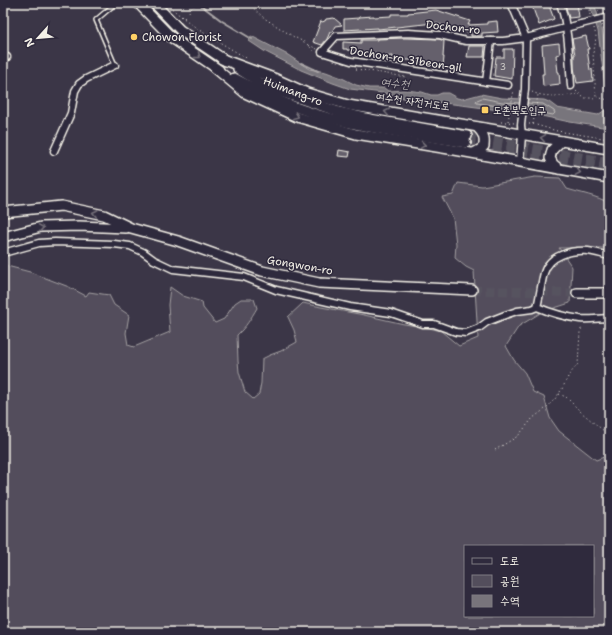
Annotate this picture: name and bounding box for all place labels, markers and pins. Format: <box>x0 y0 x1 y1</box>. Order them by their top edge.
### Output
place label: Chowon Florist <box>142 30 222 45</box>
marker: Chowon Florist <box>129 32 139 42</box>
place label: 도촌북로입구 <box>493 103 546 118</box>
marker: 도촌북로입구 <box>480 105 490 115</box>

